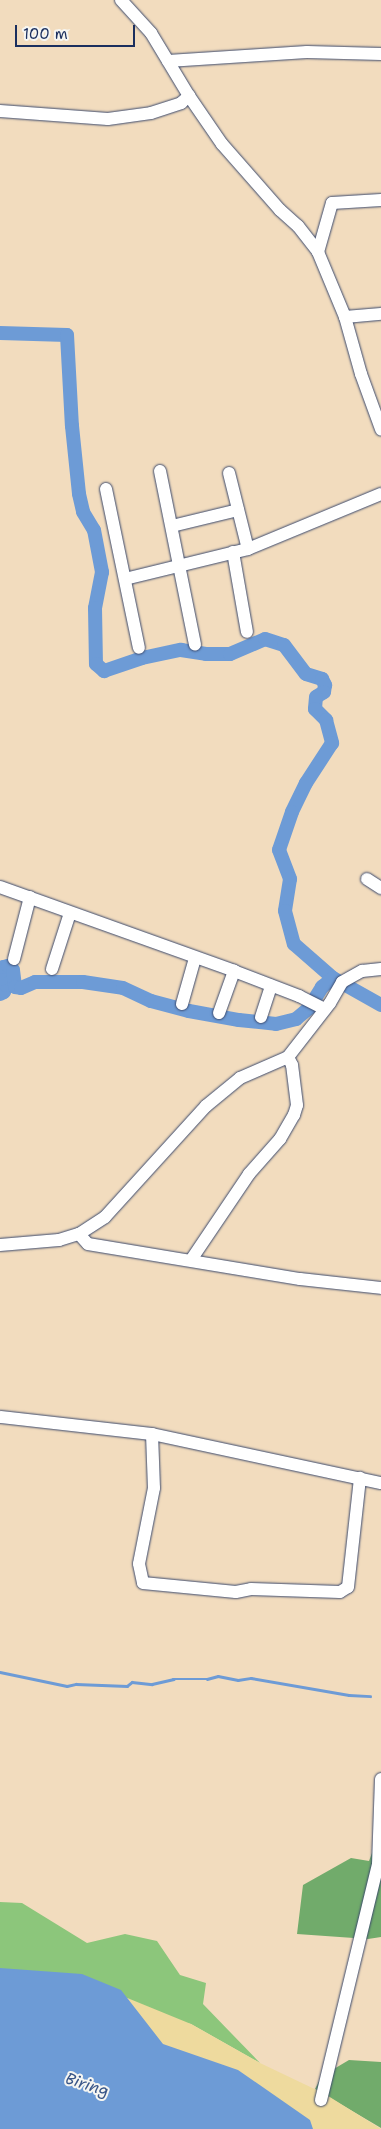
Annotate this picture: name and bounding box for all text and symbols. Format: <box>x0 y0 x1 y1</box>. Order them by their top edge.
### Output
scale bar <box>18 15 138 47</box>
text: 100 m <box>23 24 68 44</box>
water label: Biring <box>63 2069 111 2101</box>

